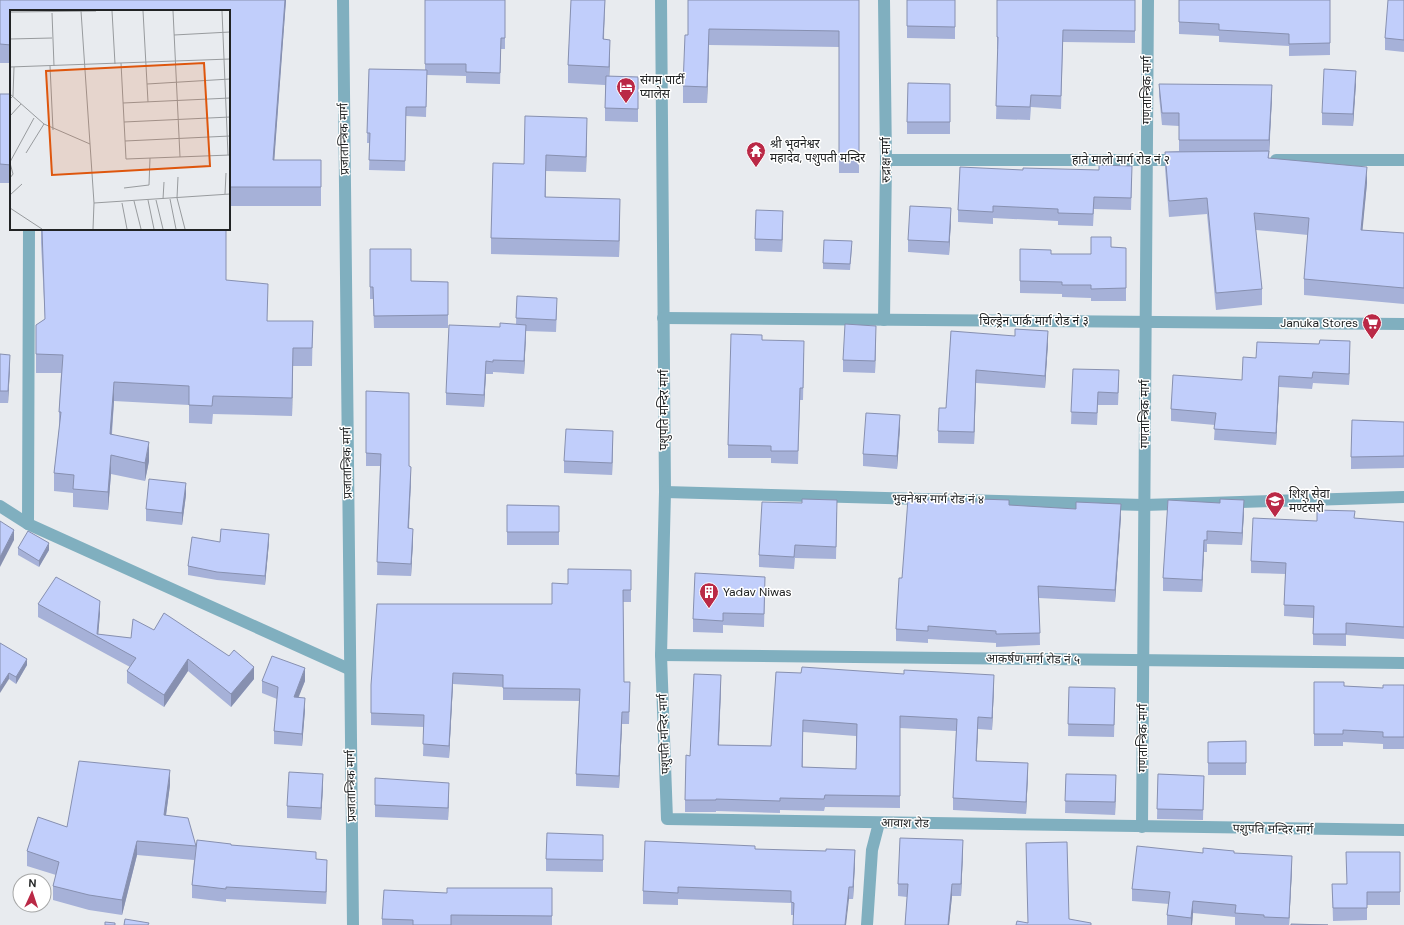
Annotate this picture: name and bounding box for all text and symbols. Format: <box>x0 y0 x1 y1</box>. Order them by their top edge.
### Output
inset map <box>10 10 230 230</box>
street label: गणतान्त्रिक मार्ग <box>1139 55 1155 124</box>
place label: संगम पार्टी प्यालेस <box>640 72 685 102</box>
hotel icon: संगम पार्टी प्यालेस <box>615 76 637 104</box>
street label: प्रजातान्त्रिक मार्ग <box>335 102 353 175</box>
place label: श्री भुवनेश्वर महादेव, पशुपती मन्दिर <box>770 136 866 166</box>
street label: रुद्राक्ष मार्ग <box>878 136 894 183</box>
temple icon: श्री भुवनेश्वर महादेव, पशुपती मन्दिर <box>745 140 767 168</box>
street label: हाते मालो मार्ग रोड नं २ <box>1072 152 1170 168</box>
supermarket icon: Januka Stores <box>1361 312 1383 340</box>
street label: चिल्ड्रेन पार्क मार्ग रोड नं ३ <box>979 313 1089 329</box>
place label: Januka Stores <box>1280 315 1358 331</box>
street label: पशुपति मन्दिर मार्ग <box>656 369 672 450</box>
street label: गणतान्त्रिक मार्ग <box>1137 379 1153 448</box>
street label: प्रजातान्त्रिक मार्ग <box>338 426 356 499</box>
place label: शिशु सेवा मण्टेसरी <box>1289 486 1330 516</box>
street label: भुवनेश्वर मार्ग रोड नं ४ <box>892 490 984 508</box>
school or university icon: शिशु सेवा मण्टेसरी <box>1264 490 1286 518</box>
building icon: Yadav Niwas <box>698 581 720 609</box>
place label: Yadav Niwas <box>723 584 792 600</box>
street label: आकर्षण मार्ग रोड नं ५ <box>986 650 1080 668</box>
street label: पशुपति मन्दिर मार्ग <box>655 693 673 774</box>
street label: गणतान्त्रिक मार्ग <box>1135 703 1151 772</box>
street label: प्रजातान्त्रिक मार्ग <box>342 749 360 822</box>
street label: आवाश रोड <box>881 815 930 831</box>
street label: पशुपति मन्दिर मार्ग <box>1233 820 1314 838</box>
north arrow <box>12 873 52 913</box>
text: N <box>28 876 37 890</box>

